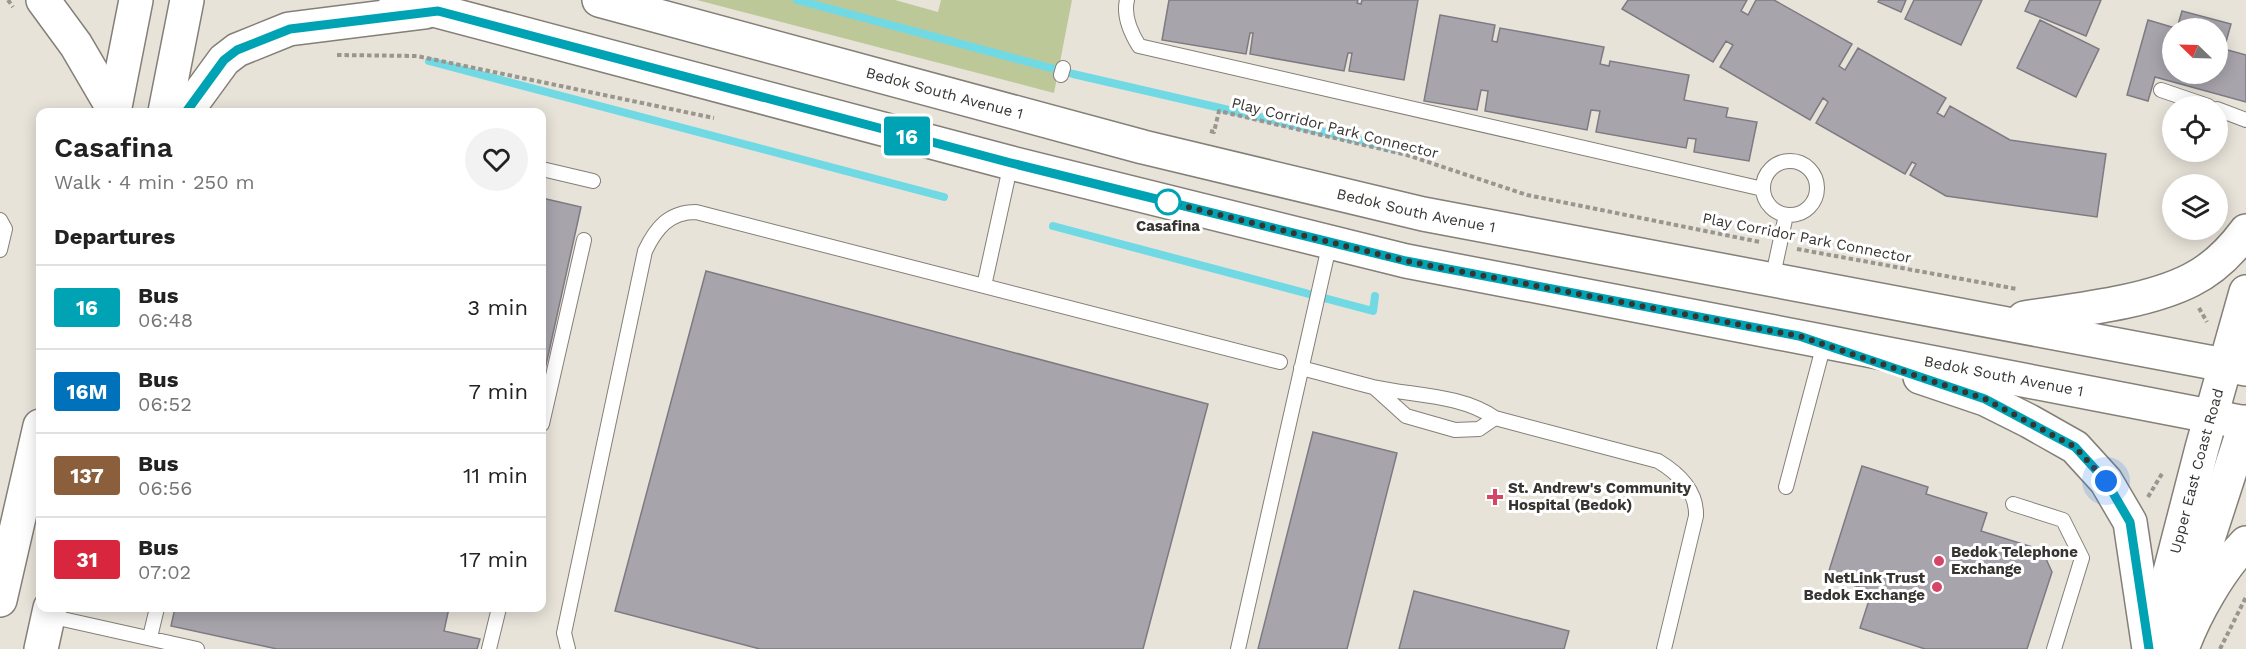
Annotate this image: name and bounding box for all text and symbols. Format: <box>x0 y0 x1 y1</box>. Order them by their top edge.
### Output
north arrow <box>2162 18 2228 84</box>
map controls <box>2162 18 2228 240</box>
street label: Bedok South Avenue 1 <box>864 64 1025 123</box>
street label: Play Corridor Park Connector <box>1230 94 1440 162</box>
button: locate <box>2162 96 2228 162</box>
line badge: 16 <box>880 116 934 156</box>
text: 16 <box>896 124 918 149</box>
button: heart <box>465 128 528 191</box>
text: Casafina <box>54 131 173 164</box>
text: Walk · 4 min · 250 m <box>54 170 255 194</box>
button: layers <box>2162 174 2228 240</box>
street label: Bedok South Avenue 1 <box>1335 185 1497 236</box>
marker: Casafina <box>1155 189 1181 215</box>
street label: Play Corridor Park Connector <box>1701 209 1913 267</box>
place label: Casafina <box>1136 217 1200 235</box>
text: Departures <box>54 224 175 249</box>
text: Bus <box>138 283 178 308</box>
text: 16 <box>76 295 98 320</box>
text: 3 min <box>467 295 528 320</box>
text: 06:48 <box>138 308 193 332</box>
street label: Bedok South Avenue 1 <box>1923 352 2085 400</box>
text: Bus <box>138 367 178 392</box>
text: 16M <box>66 379 108 404</box>
text: 7 min <box>468 379 528 404</box>
street label: Upper East Coast Road <box>2166 386 2227 555</box>
text: 06:52 <box>138 392 192 416</box>
text: Bus <box>138 451 178 476</box>
text: 137 <box>70 463 104 488</box>
text: 11 min <box>463 463 528 488</box>
your location <box>2091 466 2121 496</box>
text: 06:56 <box>138 476 192 500</box>
place label: St. Andrew's Community Hospital (Bedok) <box>1508 479 1692 514</box>
marker: St. Andrew's Community Hospital (Bedok) <box>1486 488 1504 506</box>
text: Bus <box>138 535 178 560</box>
place label: Bedok Telephone Exchange <box>1951 543 2078 578</box>
text: 31 <box>76 547 98 572</box>
text: 17 min <box>460 547 528 572</box>
marker: Bedok Telephone Exchange <box>1932 554 1946 568</box>
text: 07:02 <box>138 560 191 584</box>
place label: NetLink Trust Bedok Exchange <box>1803 569 1925 604</box>
marker: NetLink Trust Bedok Exchange <box>1930 580 1944 594</box>

